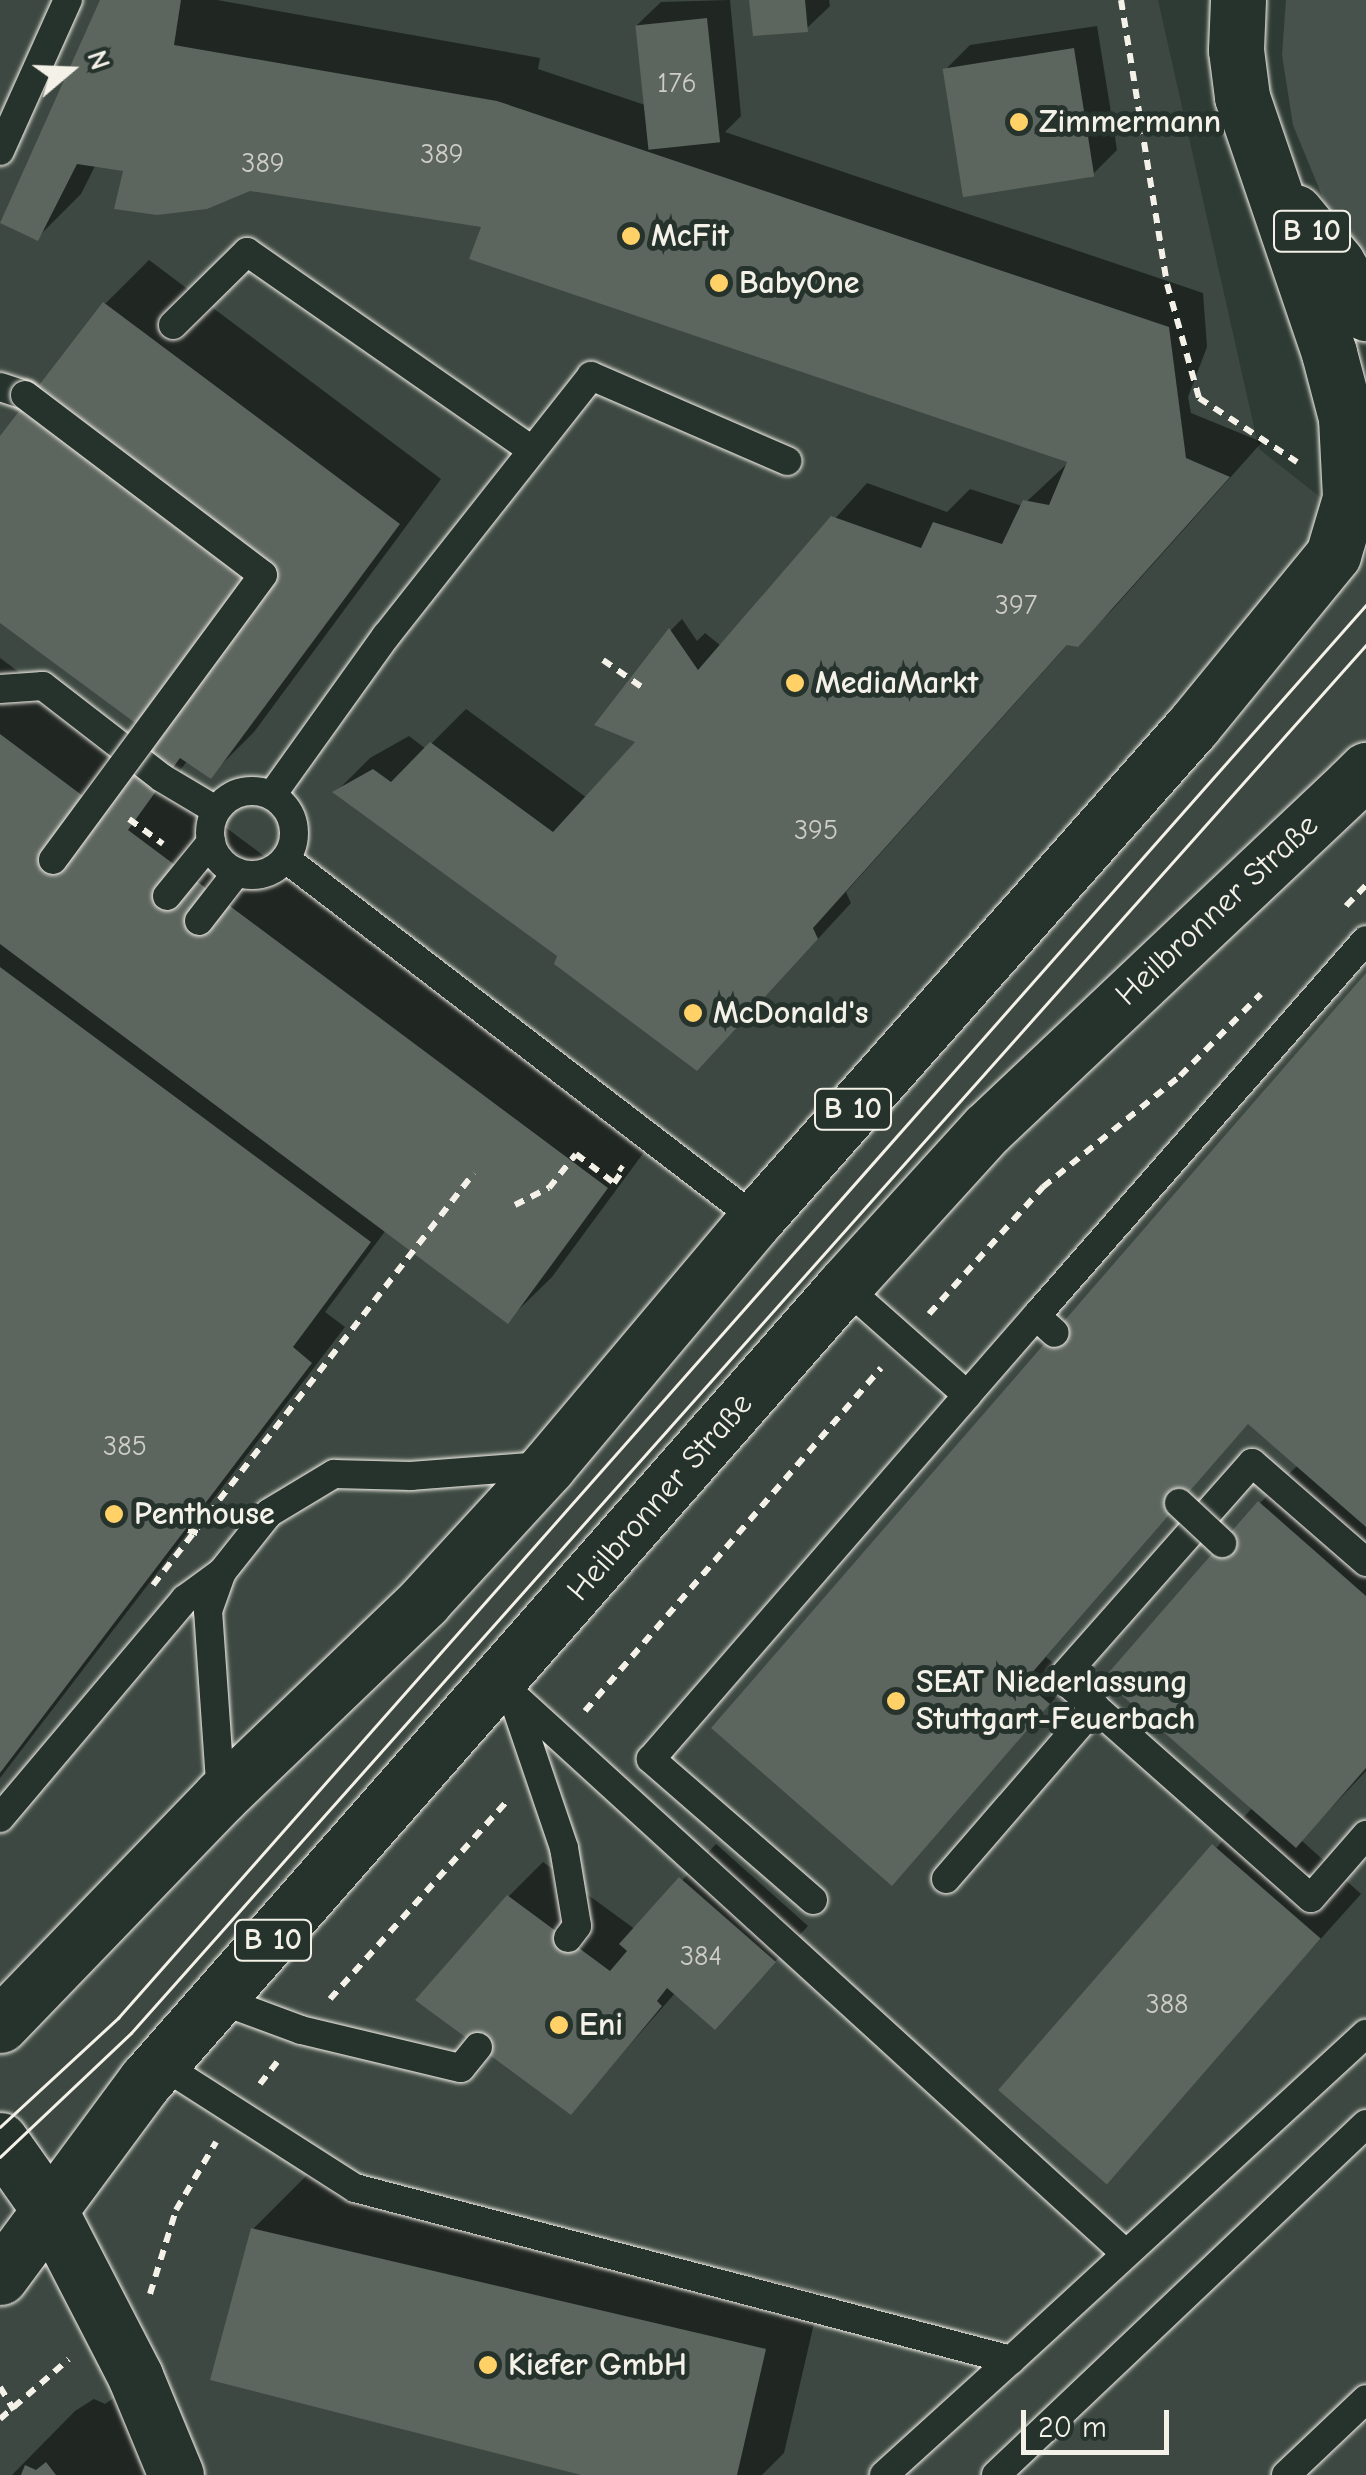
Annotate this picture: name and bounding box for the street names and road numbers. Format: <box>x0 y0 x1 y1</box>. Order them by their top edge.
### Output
road number: B 10 <box>1272 206 1352 256</box>
street label: Heilbronner Straße <box>1108 806 1326 1014</box>
road number: B 10 <box>813 1084 893 1134</box>
street label: Heilbronner Straße <box>559 1385 761 1609</box>
road number: B 10 <box>233 1915 313 1965</box>

